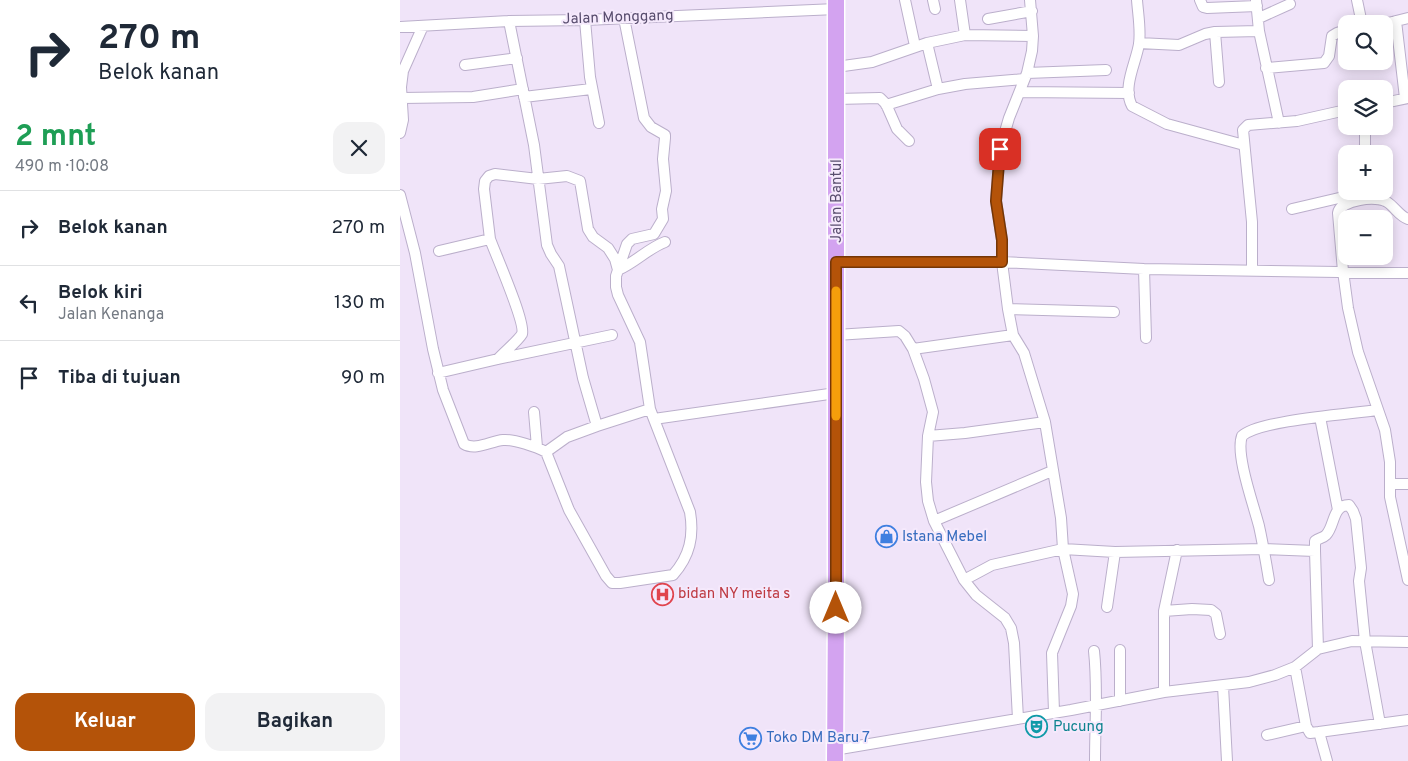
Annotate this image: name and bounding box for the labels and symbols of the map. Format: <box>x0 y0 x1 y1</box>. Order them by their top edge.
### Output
street label: Jalan Monggang <box>562 7 674 29</box>
pin <box>979 128 1021 170</box>
street label: Jalan Bantul <box>828 159 847 243</box>
shop icon: Istana Mebel <box>874 525 898 549</box>
place label: Istana Mebel <box>902 528 987 547</box>
position arrow <box>809 581 861 633</box>
hospital icon: bidan NY meita s <box>650 582 674 606</box>
place label: bidan NY meita s <box>678 585 790 604</box>
theatre icon: Pucung <box>1025 715 1049 739</box>
place label: Pucung <box>1053 718 1104 737</box>
supermarket icon: Toko DM Baru 7 <box>738 726 762 750</box>
place label: Toko DM Baru 7 <box>766 729 870 748</box>

